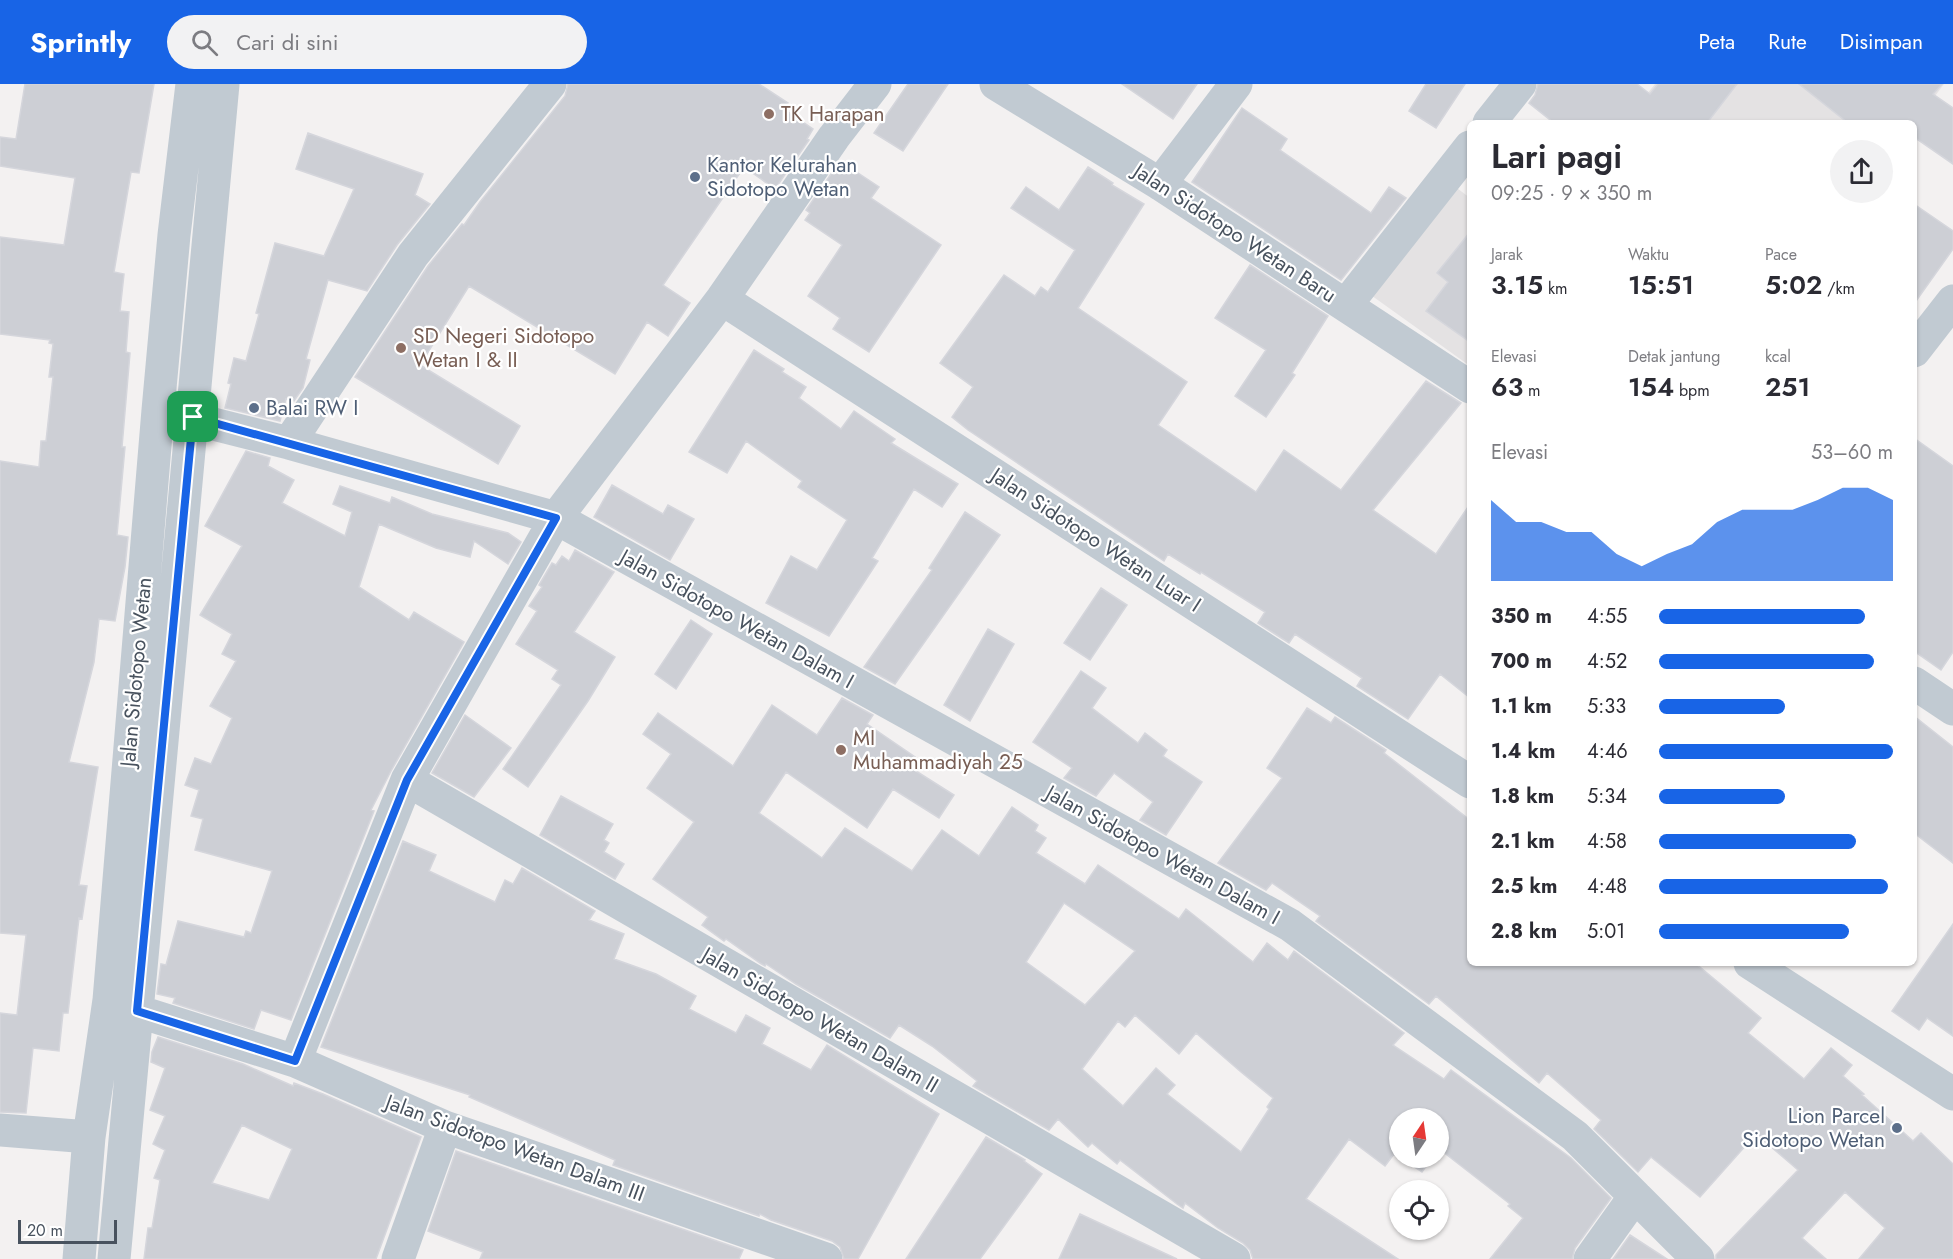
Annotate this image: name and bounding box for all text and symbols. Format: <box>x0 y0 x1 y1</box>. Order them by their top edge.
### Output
search box <box>167 15 587 69</box>
text: Sprintly <box>30 22 131 63</box>
icon: search <box>188 26 221 59</box>
text: Cari di sini <box>236 26 338 58</box>
text: Peta <box>1698 27 1735 57</box>
text: Rute <box>1768 27 1807 57</box>
text: Disimpan <box>1840 27 1923 57</box>
place label: TK Harapan <box>781 99 884 129</box>
marker: TK Harapan <box>762 107 776 121</box>
text: Lari pagi <box>1491 133 1622 180</box>
button: share <box>1830 140 1893 203</box>
place label: Kantor Kelurahan Sidotopo Wetan <box>707 150 857 204</box>
street label: Jalan Sidotopo Wetan Baru <box>1125 154 1342 310</box>
marker: Kantor Kelurahan Sidotopo Wetan <box>688 170 702 184</box>
text: 09:25 · 9 × 350 m <box>1491 179 1652 208</box>
text: Jarak <box>1491 243 1523 266</box>
text: Waktu <box>1628 243 1669 266</box>
text: Pace <box>1765 243 1797 266</box>
text: 3.15 <box>1491 266 1543 304</box>
text: 15:51 <box>1628 266 1694 304</box>
text: 5:02 <box>1765 266 1822 304</box>
text: km <box>1543 277 1568 300</box>
text: /km <box>1822 277 1855 300</box>
place label: SD Negeri Sidotopo Wetan I & II <box>413 321 594 375</box>
marker: SD Negeri Sidotopo Wetan I & II <box>394 341 408 355</box>
text: Elevasi <box>1491 345 1537 368</box>
text: Detak jantung <box>1628 345 1720 368</box>
text: kcal <box>1765 345 1791 368</box>
text: 63 <box>1491 368 1523 406</box>
text: 154 <box>1628 368 1674 406</box>
text: 251 <box>1765 368 1810 406</box>
text: m <box>1523 379 1540 402</box>
text: bpm <box>1674 379 1710 402</box>
pin <box>167 391 218 442</box>
place label: Balai RW I <box>266 393 359 423</box>
icon: arrive <box>176 400 209 433</box>
marker: Balai RW I <box>247 401 261 415</box>
text: Elevasi <box>1491 438 1548 467</box>
text: 53–60 m <box>1811 438 1893 467</box>
street label: Jalan Sidotopo Wetan Luar I <box>982 459 1207 619</box>
street label: Jalan Sidotopo Wetan Dalam I <box>612 541 860 696</box>
street label: Jalan Sidotopo Wetan <box>113 576 159 771</box>
text: 350 m <box>1491 602 1552 631</box>
text: 4:55 <box>1587 602 1627 631</box>
text: 700 m <box>1491 647 1552 676</box>
text: 4:52 <box>1587 647 1627 676</box>
text: 1.1 km <box>1491 692 1552 721</box>
text: 5:33 <box>1587 692 1626 721</box>
place label: MI Muhammadiyah 25 <box>853 723 1023 777</box>
text: 1.4 km <box>1491 737 1556 766</box>
text: 4:46 <box>1587 737 1628 766</box>
marker: MI Muhammadiyah 25 <box>834 743 848 757</box>
street label: Jalan Sidotopo Wetan Dalam I <box>1038 777 1286 932</box>
text: 1.8 km <box>1491 782 1554 811</box>
text: 5:34 <box>1587 782 1627 811</box>
text: 2.1 km <box>1491 827 1555 856</box>
text: 4:58 <box>1587 827 1627 856</box>
text: 2.5 km <box>1491 872 1557 901</box>
text: 4:48 <box>1587 872 1627 901</box>
text: 2.8 km <box>1491 917 1557 946</box>
text: 5:01 <box>1587 917 1625 946</box>
street label: Jalan Sidotopo Wetan Dalam II <box>694 938 944 1100</box>
street label: Jalan Sidotopo Wetan Dalam III <box>378 1086 649 1209</box>
place label: Lion Parcel Sidotopo Wetan <box>1742 1101 1885 1155</box>
north arrow <box>1389 1108 1449 1168</box>
map controls <box>1389 1108 1449 1240</box>
marker: Lion Parcel Sidotopo Wetan <box>1890 1121 1904 1135</box>
button: locate <box>1389 1180 1449 1240</box>
scale bar <box>18 1217 117 1244</box>
text: 20 m <box>27 1219 63 1242</box>

